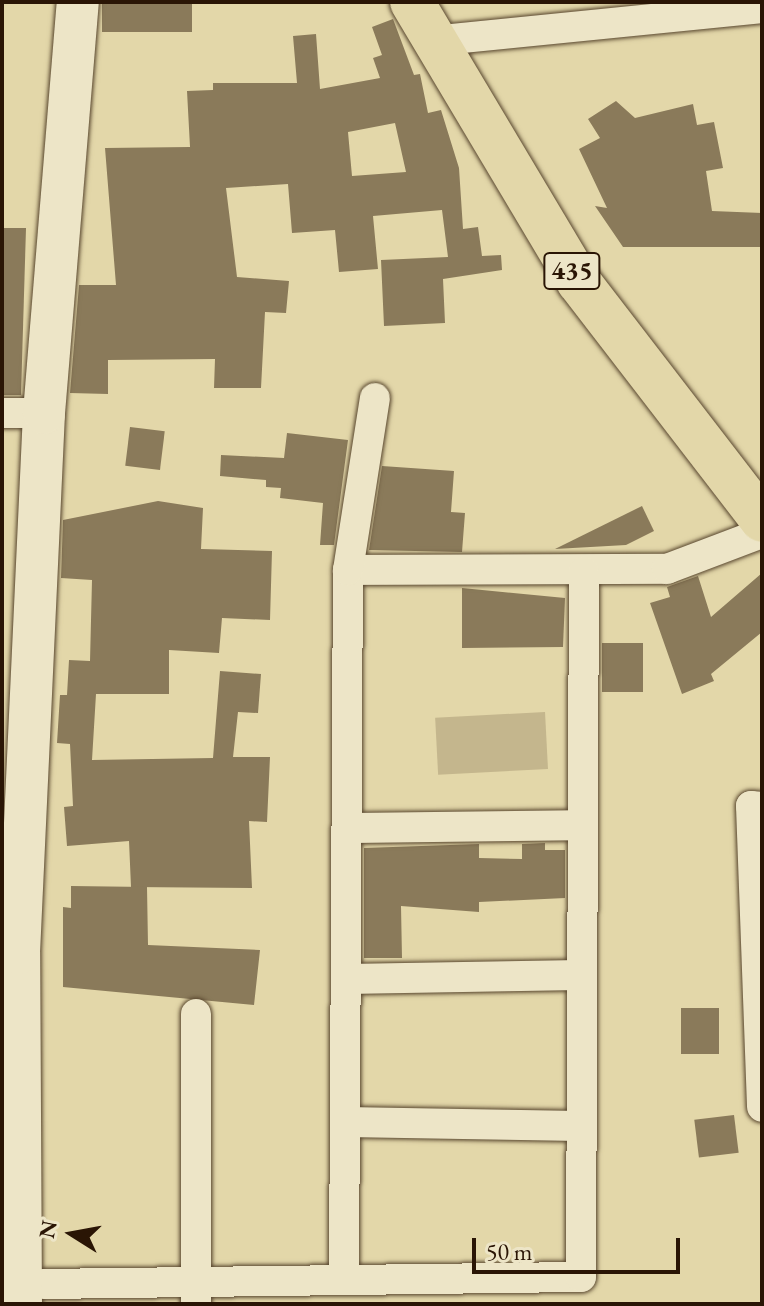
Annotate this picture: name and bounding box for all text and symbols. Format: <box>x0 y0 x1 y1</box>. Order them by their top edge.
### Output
road number: 435 <box>542 249 602 293</box>
north arrow <box>32 1194 112 1274</box>
text: N <box>32 1218 64 1241</box>
scale bar <box>476 1222 684 1272</box>
text: 50 m <box>486 1236 533 1267</box>

